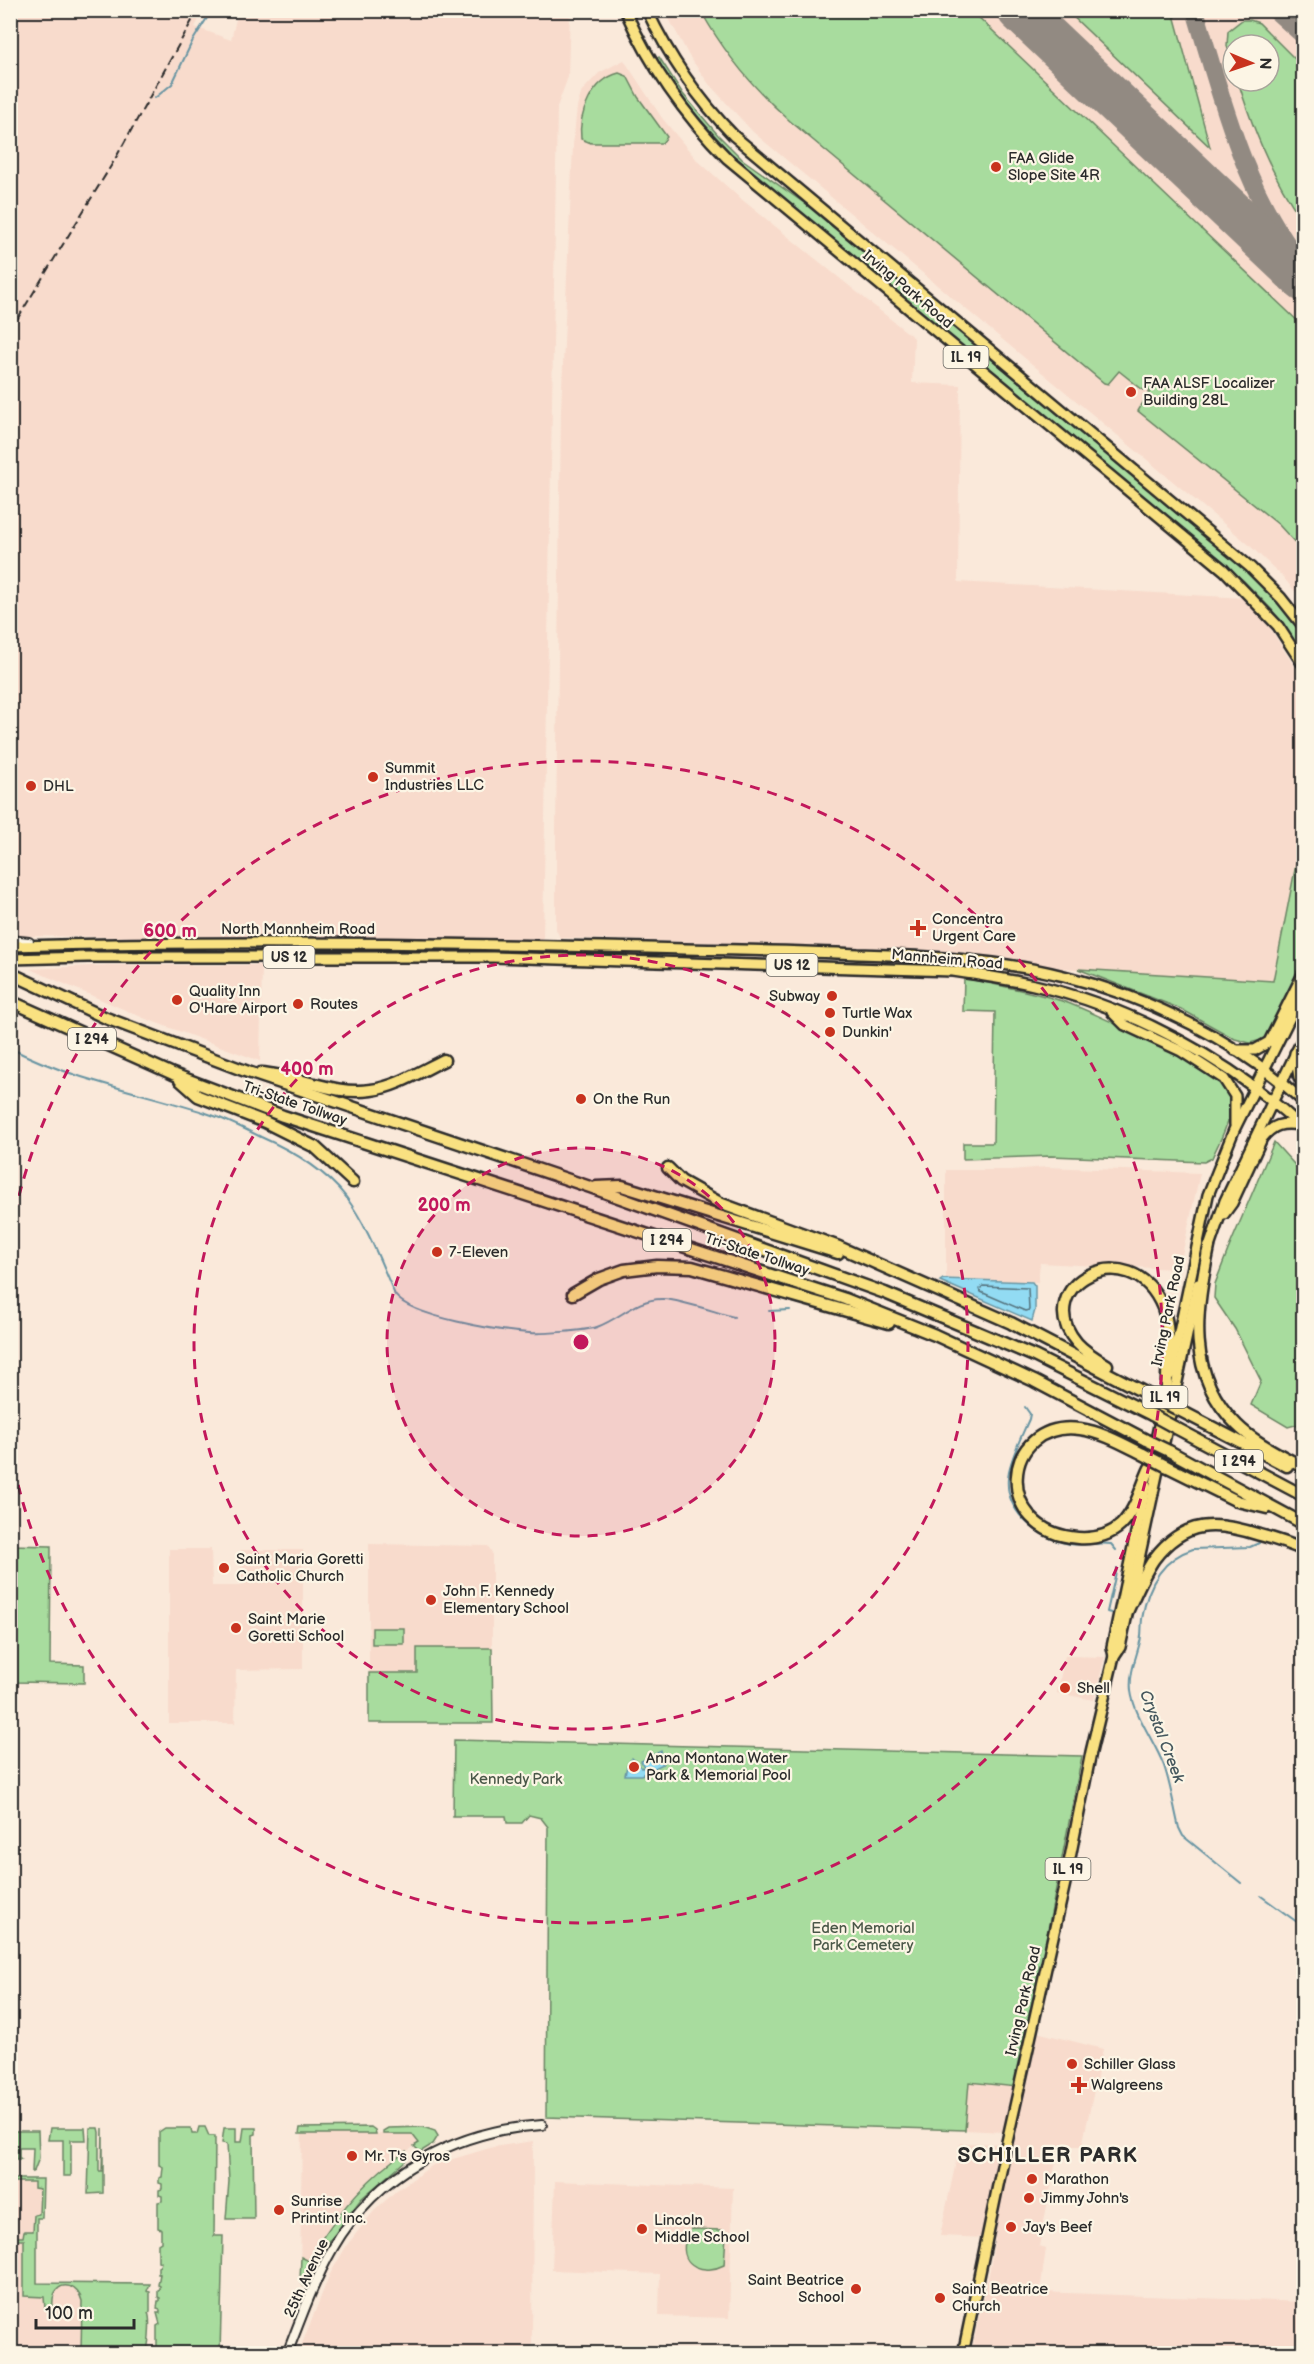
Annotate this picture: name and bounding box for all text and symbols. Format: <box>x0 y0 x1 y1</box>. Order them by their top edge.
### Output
north arrow <box>1221 33 1281 93</box>
text: N <box>1255 57 1274 70</box>
place label: FAA Glide Slope Site 4R <box>1008 149 1100 185</box>
marker: FAA Glide Slope Site 4R <box>989 160 1003 174</box>
street label: Irving Park Road <box>859 246 957 333</box>
road number: IL 19 <box>944 346 988 368</box>
place label: FAA ALSF Localizer Building 28L <box>1143 374 1275 410</box>
marker: FAA ALSF Localizer Building 28L <box>1124 385 1138 399</box>
place label: Summit Industries LLC <box>385 759 484 795</box>
marker: Summit Industries LLC <box>366 770 380 784</box>
place label: DHL <box>43 777 74 796</box>
marker: DHL <box>24 779 38 793</box>
place label: Concentra Urgent Care <box>932 910 1016 946</box>
marker: Concentra Urgent Care <box>909 919 927 937</box>
street label: North Mannheim Road <box>221 920 375 939</box>
text: 600 m <box>143 921 197 942</box>
street label: Mannheim Road <box>890 945 1003 974</box>
road number: US 12 <box>264 946 314 968</box>
road number: US 12 <box>766 954 818 976</box>
place label: Quality Inn O'Hare Airport <box>189 982 287 1018</box>
place label: Subway <box>769 987 820 1006</box>
marker: Subway <box>825 989 839 1003</box>
marker: Quality Inn O'Hare Airport <box>170 993 184 1007</box>
place label: Routes <box>310 995 358 1014</box>
marker: Routes <box>291 997 305 1011</box>
place label: Turtle Wax <box>842 1004 912 1023</box>
marker: Turtle Wax <box>823 1006 837 1020</box>
place label: Dunkin' <box>842 1023 892 1042</box>
marker: Dunkin' <box>823 1025 837 1039</box>
road number: I 294 <box>68 1028 116 1050</box>
text: 400 m <box>280 1059 334 1080</box>
street label: Tri-State Tollway <box>240 1077 350 1130</box>
place label: On the Run <box>593 1090 670 1109</box>
marker: On the Run <box>574 1092 588 1106</box>
text: 200 m <box>417 1195 471 1216</box>
road number: I 294 <box>643 1229 691 1251</box>
street label: Tri-State Tollway <box>702 1229 812 1280</box>
place label: 7-Eleven <box>449 1243 508 1262</box>
marker: 7-Eleven <box>430 1245 444 1259</box>
street label: Irving Park Road <box>1148 1254 1189 1368</box>
centre of rings <box>571 1332 591 1352</box>
road number: IL 19 <box>1142 1386 1188 1408</box>
road number: I 294 <box>1215 1450 1263 1472</box>
place label: Saint Maria Goretti Catholic Church <box>236 1550 364 1586</box>
marker: Saint Maria Goretti Catholic Church <box>217 1561 231 1575</box>
place label: John F. Kennedy Elementary School <box>443 1582 569 1618</box>
marker: John F. Kennedy Elementary School <box>424 1593 438 1607</box>
place label: Saint Marie Goretti School <box>248 1610 344 1646</box>
marker: Saint Marie Goretti School <box>229 1621 243 1635</box>
place label: Shell <box>1077 1679 1110 1698</box>
marker: Shell <box>1058 1681 1072 1695</box>
water label: Crystal Creek <box>1135 1687 1188 1787</box>
place label: Anna Montana Water Park & Memorial Pool <box>646 1749 791 1785</box>
marker: Anna Montana Water Park & Memorial Pool <box>627 1760 641 1774</box>
park label: Kennedy Park <box>470 1770 563 1789</box>
road number: IL 19 <box>1046 1858 1090 1880</box>
park label: Eden Memorial Park Cemetery <box>811 1919 915 1955</box>
street label: Irving Park Road <box>1002 1944 1045 2058</box>
place label: Schiller Glass <box>1084 2055 1176 2074</box>
marker: Schiller Glass <box>1065 2057 1079 2071</box>
place label: Walgreens <box>1091 2076 1164 2095</box>
marker: Walgreens <box>1072 2078 1086 2092</box>
district label: SCHILLER PARK <box>957 2143 1139 2168</box>
place label: Mr. T's Gyros <box>364 2147 451 2166</box>
marker: Mr. T's Gyros <box>345 2149 359 2163</box>
place label: Marathon <box>1044 2170 1109 2189</box>
marker: Marathon <box>1025 2172 1039 2186</box>
place label: Jimmy John's <box>1041 2189 1129 2208</box>
marker: Jimmy John's <box>1022 2191 1036 2205</box>
place label: Sunrise Printint inc. <box>291 2192 366 2228</box>
marker: Sunrise Printint inc. <box>272 2203 286 2217</box>
place label: Lincoln Middle School <box>654 2211 749 2247</box>
place label: Jay's Beef <box>1023 2218 1093 2237</box>
marker: Jay's Beef <box>1004 2220 1018 2234</box>
marker: Lincoln Middle School <box>635 2222 649 2236</box>
street label: 25th Avenue <box>280 2236 333 2321</box>
place label: Saint Beatrice School <box>748 2271 844 2307</box>
place label: Saint Beatrice Church <box>952 2280 1048 2316</box>
marker: Saint Beatrice School <box>849 2282 863 2296</box>
marker: Saint Beatrice Church <box>933 2291 947 2305</box>
scale bar <box>36 2292 134 2330</box>
text: 100 m <box>45 2303 93 2324</box>

